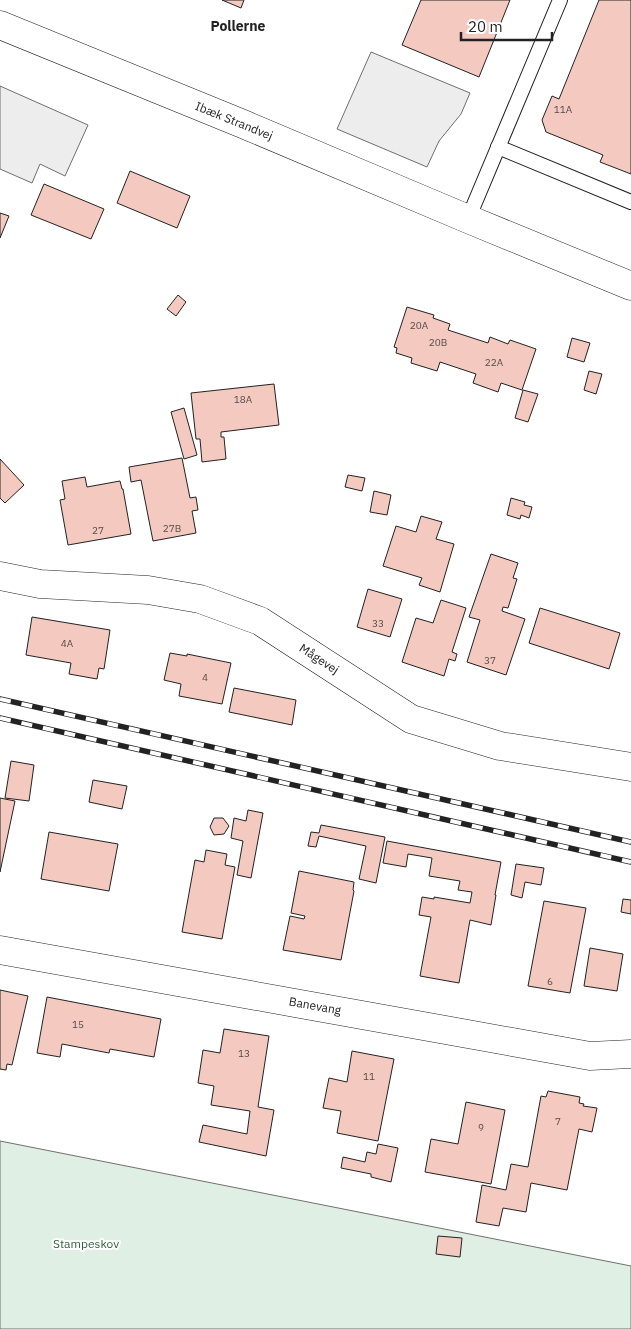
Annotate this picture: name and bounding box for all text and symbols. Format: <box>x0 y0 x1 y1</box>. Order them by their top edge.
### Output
scale bar <box>461 10 552 42</box>
district label: Pollerne <box>211 17 266 35</box>
text: 20 m <box>468 17 503 36</box>
street label: Ibæk Strandvej <box>193 98 275 143</box>
house number: 11A <box>554 103 573 116</box>
house number: 20A <box>410 319 429 332</box>
house number: 20B <box>429 336 447 349</box>
house number: 22A <box>485 356 504 369</box>
house number: 18A <box>234 393 253 406</box>
house number: 27B <box>163 522 181 535</box>
house number: 27 <box>92 524 104 537</box>
house number: 33 <box>372 617 384 630</box>
house number: 4A <box>61 637 74 650</box>
street label: Mågevej <box>297 640 342 677</box>
house number: 37 <box>484 654 496 667</box>
house number: 4 <box>202 671 208 684</box>
house number: 6 <box>547 975 553 988</box>
street label: Banevang <box>288 994 343 1018</box>
house number: 15 <box>72 1018 84 1031</box>
house number: 13 <box>238 1047 250 1060</box>
house number: 11 <box>363 1070 375 1083</box>
house number: 7 <box>555 1115 561 1128</box>
house number: 9 <box>478 1121 484 1134</box>
park label: Stampeskov <box>53 1236 119 1251</box>

